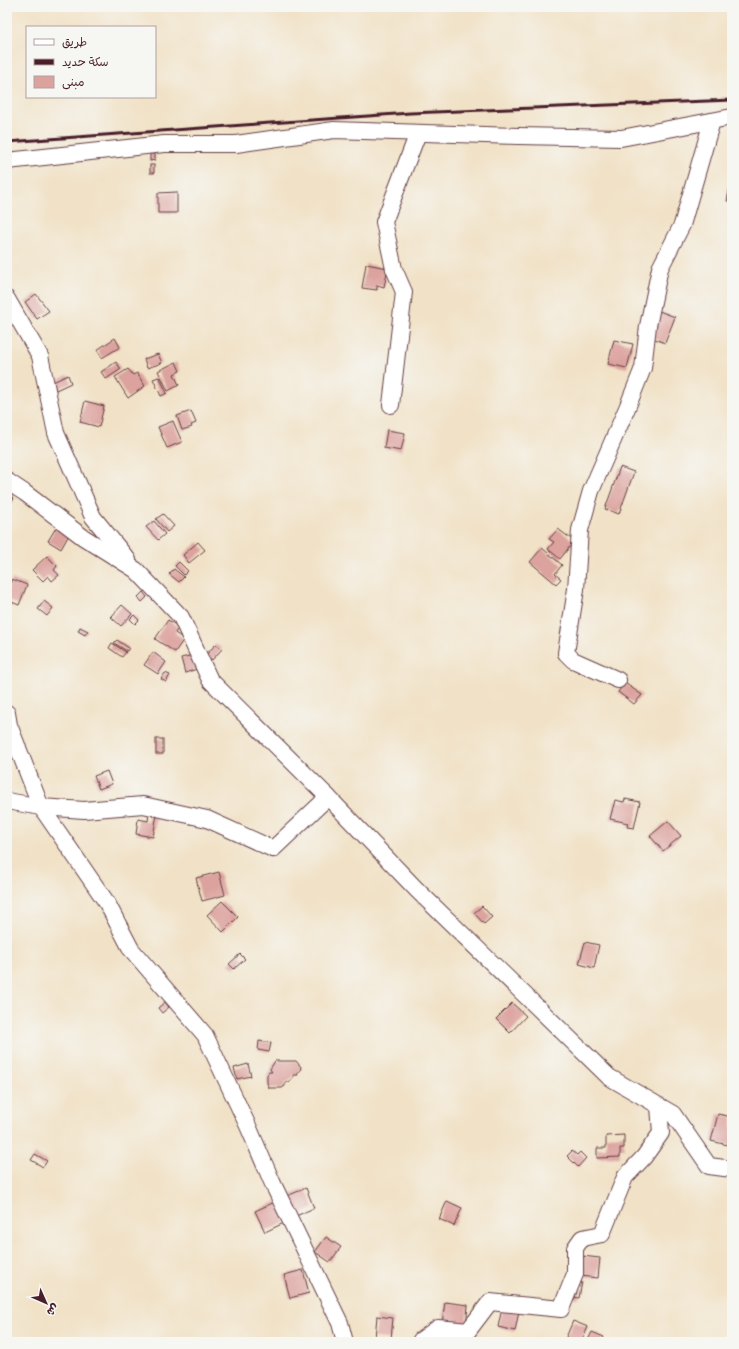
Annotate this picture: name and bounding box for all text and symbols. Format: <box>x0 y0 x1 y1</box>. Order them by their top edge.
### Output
legend <box>26 26 156 98</box>
text: طريق <box>62 35 87 49</box>
text: سكة حديد <box>62 55 109 69</box>
text: مبنى <box>62 75 85 90</box>
north arrow <box>26 1283 66 1323</box>
text: ش <box>44 1301 62 1319</box>

